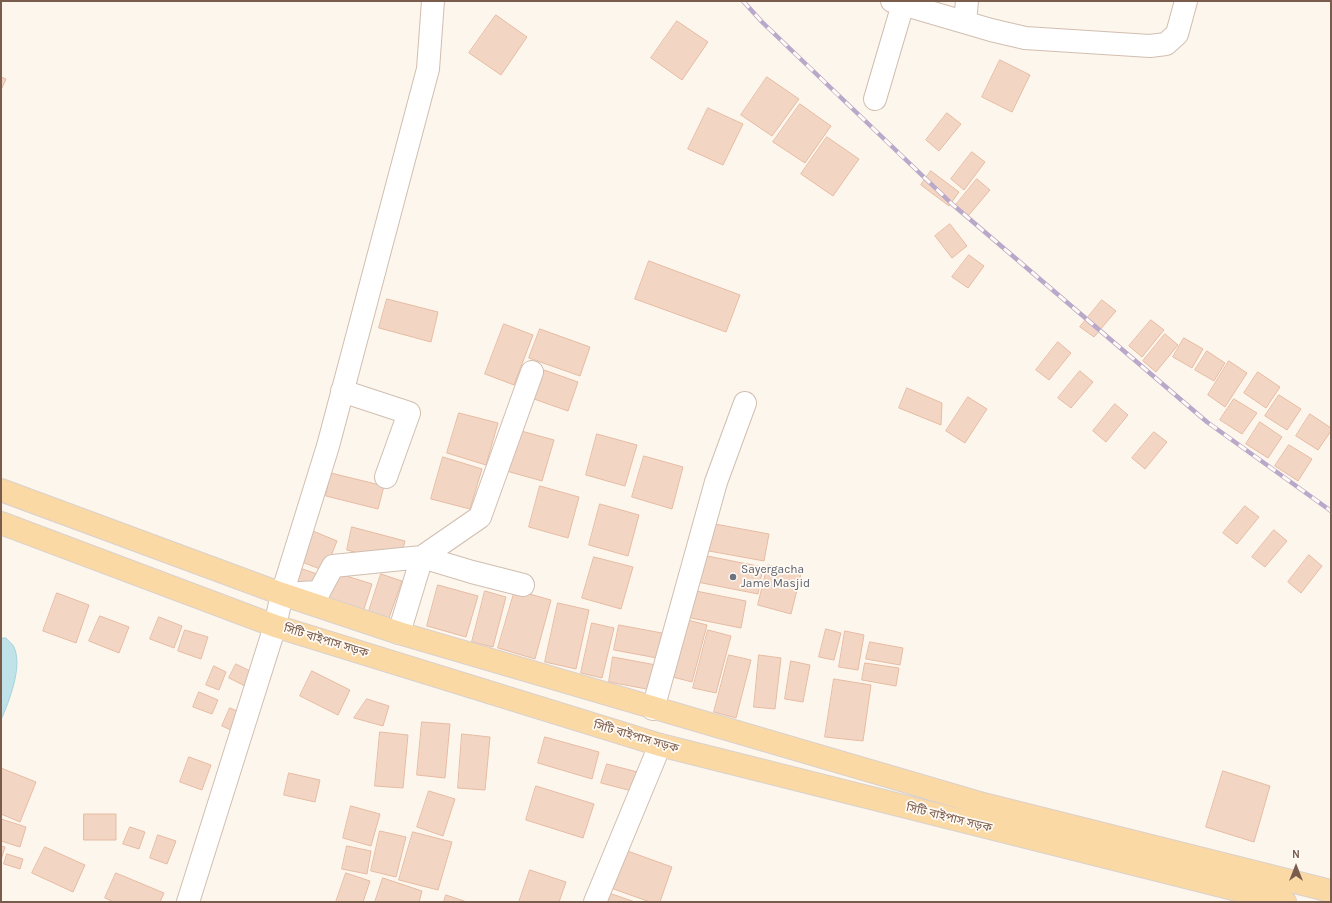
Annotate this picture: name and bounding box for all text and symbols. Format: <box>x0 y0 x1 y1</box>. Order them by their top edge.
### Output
place label: Sayergacha Jame Masjid <box>741 563 810 591</box>
marker: Sayergacha Jame Masjid <box>728 572 738 582</box>
street label: সিটি বাইপাস সড়ক <box>282 621 370 661</box>
street label: সিটি বাইপাস সড়ক <box>592 718 680 756</box>
street label: সিটি বাইপাস সড়ক <box>905 800 993 836</box>
north arrow <box>1276 847 1316 887</box>
text: N <box>1292 848 1300 861</box>

